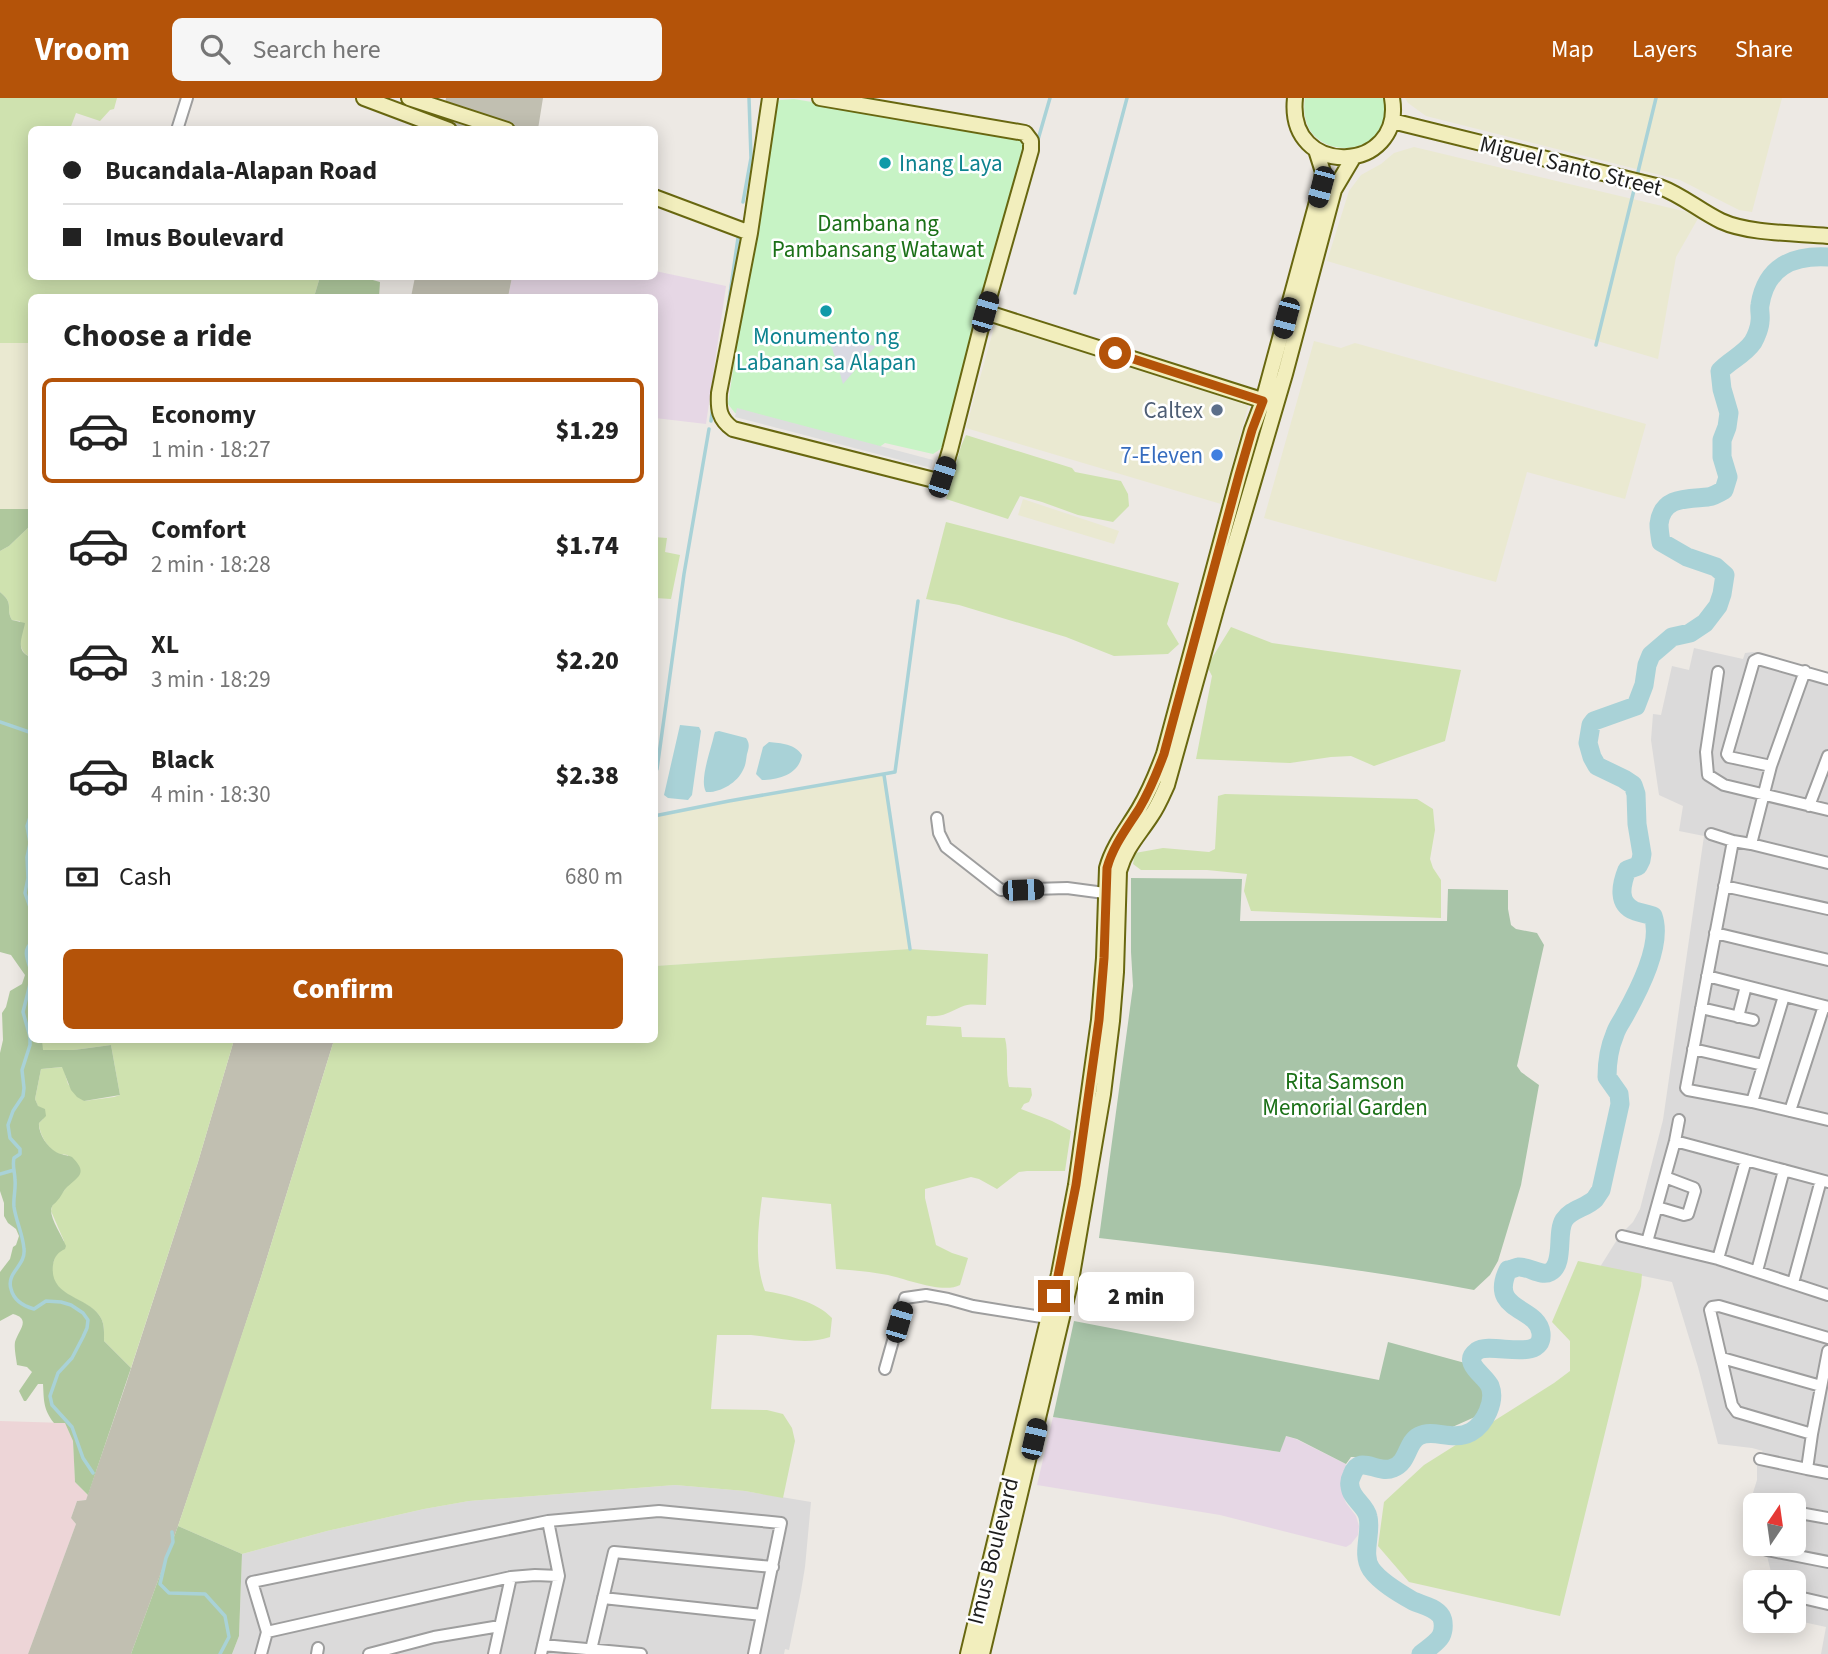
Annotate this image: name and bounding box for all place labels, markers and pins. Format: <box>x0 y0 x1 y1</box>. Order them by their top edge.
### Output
place label: Inang Laya <box>899 147 1003 180</box>
marker: Inang Laya <box>877 155 893 171</box>
marker: Monumento ng Labanan sa Alapan <box>818 303 834 319</box>
place label: Monumento ng Labanan sa Alapan <box>736 320 916 379</box>
place label: Caltex <box>1143 394 1203 427</box>
marker: Caltex <box>1209 402 1225 418</box>
place label: 7-Eleven <box>1120 439 1203 472</box>
marker: 7-Eleven <box>1209 447 1225 463</box>

